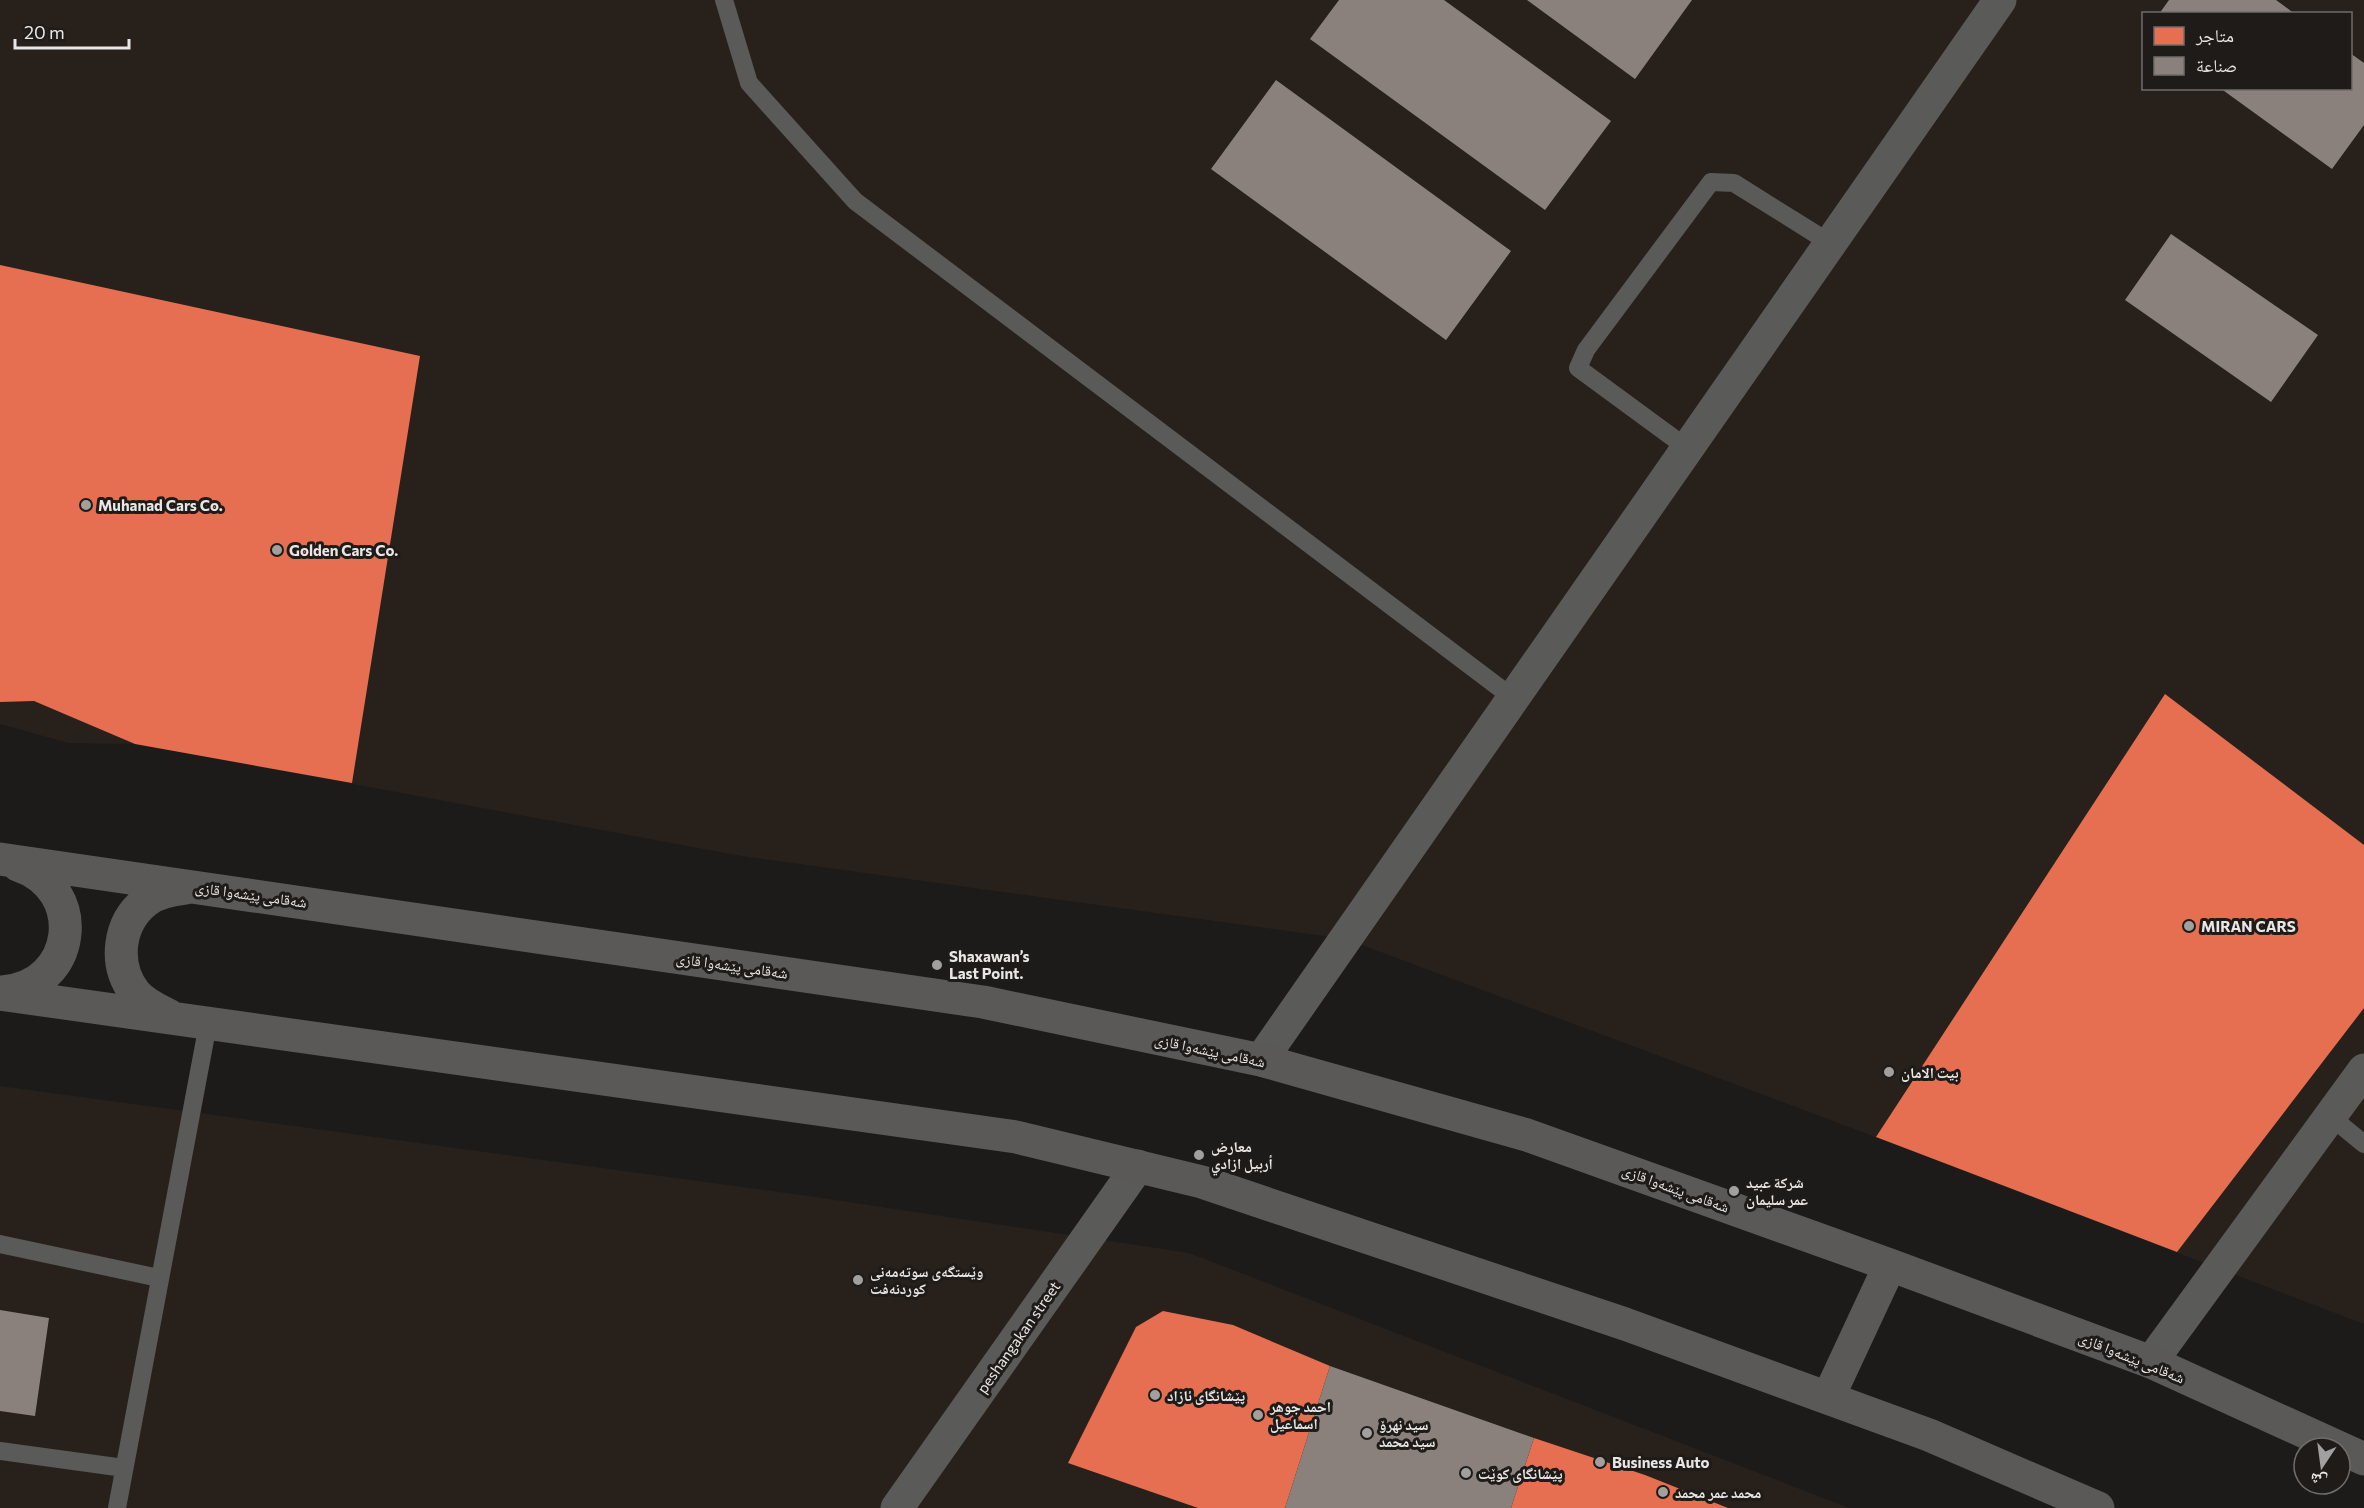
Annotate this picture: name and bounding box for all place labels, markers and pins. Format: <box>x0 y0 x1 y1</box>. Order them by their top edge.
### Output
place label: Muhanad Cars Co. <box>98 496 223 514</box>
marker: Muhanad Cars Co. <box>79 498 93 512</box>
place label: Golden Cars Co. <box>289 541 398 559</box>
marker: Golden Cars Co. <box>270 543 284 557</box>
place label: MIRAN CARS <box>2201 917 2296 935</box>
marker: MIRAN CARS <box>2182 919 2196 933</box>
place label: Shaxawan’s Last Point. <box>949 947 1029 982</box>
marker: Shaxawan’s Last Point. <box>930 958 944 972</box>
place label: بیت الامان <box>1901 1063 1959 1082</box>
marker: بیت الامان <box>1882 1065 1896 1079</box>
place label: معارض أربيل ازادي <box>1211 1137 1273 1176</box>
marker: معارض أربيل ازادي <box>1192 1148 1206 1162</box>
place label: شركة عبيد عمر سليمان <box>1746 1173 1808 1209</box>
marker: شركة عبيد عمر سليمان <box>1727 1184 1741 1198</box>
place label: وێستگەی سوتەمەنی کوردنەفت <box>870 1262 983 1297</box>
marker: وێستگەی سوتەمەنی کوردنەفت <box>851 1273 865 1287</box>
place label: پێشانگای ئازاد <box>1167 1386 1245 1405</box>
marker: پێشانگای ئازاد <box>1148 1388 1162 1402</box>
place label: احمد جوهر اسماعیل <box>1269 1397 1331 1433</box>
marker: احمد جوهر اسماعیل <box>1251 1408 1265 1422</box>
place label: سید نهرۆ سید محمد <box>1379 1415 1435 1450</box>
marker: سید نهرۆ سید محمد <box>1360 1426 1374 1440</box>
place label: Business Auto <box>1612 1453 1709 1471</box>
marker: Business Auto <box>1593 1455 1607 1469</box>
place label: پێشانگای كوێت <box>1478 1464 1563 1483</box>
marker: پێشانگای كوێت <box>1459 1466 1473 1480</box>
place label: محمد عمر محمد <box>1675 1483 1761 1501</box>
marker: محمد عمر محمد <box>1656 1485 1670 1499</box>

